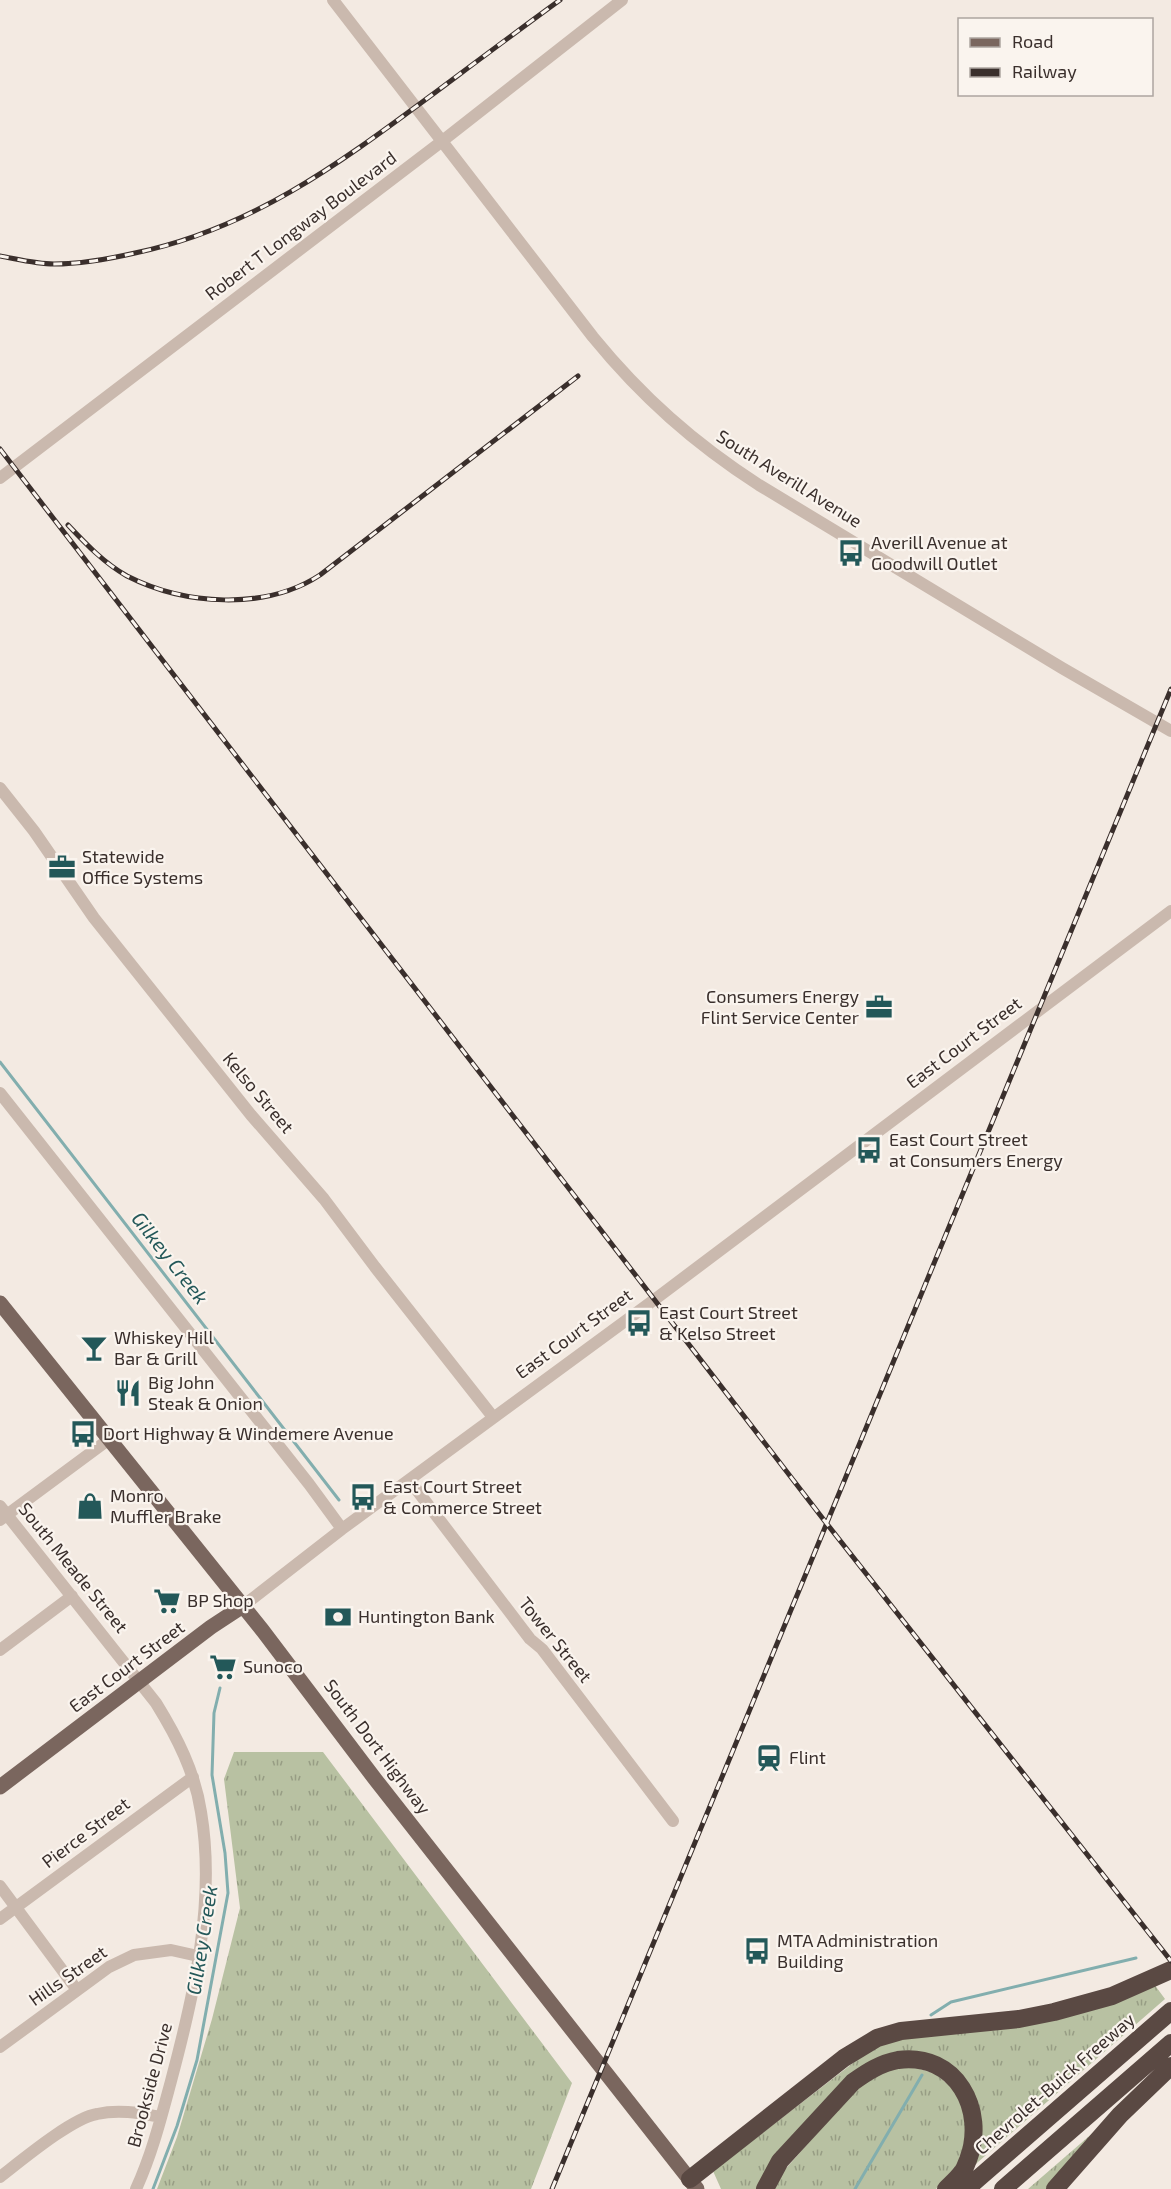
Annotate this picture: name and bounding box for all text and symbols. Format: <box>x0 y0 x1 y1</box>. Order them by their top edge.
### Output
legend <box>958 18 1153 96</box>
text: Road <box>1012 30 1053 52</box>
text: Railway <box>1012 60 1077 82</box>
street label: Robert T Longway Boulevard <box>200 146 400 304</box>
street label: South Averill Avenue <box>713 425 866 532</box>
place label: Averill Avenue at Goodwill Outlet <box>871 531 1008 574</box>
bus stop icon: Averill Avenue at Goodwill Outlet <box>836 538 866 568</box>
place label: Statewide Office Systems <box>82 845 203 888</box>
office icon: Statewide Office Systems <box>47 852 77 882</box>
place label: Consumers Energy Flint Service Center <box>701 985 859 1028</box>
office icon: Consumers Energy Flint Service Center <box>864 992 894 1022</box>
street label: East Court Street <box>901 992 1026 1093</box>
street label: Kelso Street <box>219 1047 299 1137</box>
place label: East Court Street at Consumers Energy <box>889 1128 1063 1171</box>
bus stop icon: East Court Street at Consumers Energy <box>854 1135 884 1165</box>
water label: Gilkey Creek <box>127 1206 214 1309</box>
street label: East Court Street <box>511 1283 636 1383</box>
place label: East Court Street & Kelso Street <box>659 1301 798 1344</box>
bus stop icon: East Court Street & Kelso Street <box>624 1308 654 1338</box>
place label: Whiskey Hill Bar & Grill <box>114 1326 215 1369</box>
bar icon: Whiskey Hill Bar & Grill <box>79 1333 109 1363</box>
place label: Big John Steak & Onion <box>148 1371 263 1414</box>
restaurant icon: Big John Steak & Onion <box>113 1378 143 1408</box>
bus stop icon: Dort Highway & Windemere Avenue <box>68 1419 98 1449</box>
place label: Dort Highway & Windemere Avenue <box>103 1422 394 1444</box>
place label: East Court Street & Commerce Street <box>383 1475 542 1518</box>
bus stop icon: East Court Street & Commerce Street <box>348 1482 378 1512</box>
place label: Monro Muffler Brake <box>110 1484 221 1527</box>
shop icon: Monro Muffler Brake <box>75 1491 105 1521</box>
street label: South Meade Street <box>14 1498 133 1637</box>
supermarket icon: BP Shop <box>152 1586 182 1616</box>
place label: BP Shop <box>187 1589 254 1611</box>
street label: Tower Street <box>515 1592 597 1687</box>
bank icon: Huntington Bank <box>323 1602 353 1632</box>
place label: Huntington Bank <box>358 1605 495 1627</box>
street label: East Court Street <box>64 1616 189 1717</box>
supermarket icon: Sunoco <box>208 1652 238 1682</box>
place label: Sunoco <box>243 1655 303 1677</box>
street label: South Dort Highway <box>320 1675 436 1819</box>
station icon: Flint <box>754 1743 784 1773</box>
place label: Flint <box>789 1746 826 1768</box>
street label: Pierce Street <box>37 1792 134 1872</box>
water label: Gilkey Creek <box>181 1883 222 1996</box>
place label: MTA Administration Building <box>777 1929 938 1972</box>
bus stop icon: MTA Administration Building <box>742 1936 772 1966</box>
street label: Hills Street <box>24 1940 111 2010</box>
street label: Chevrolet-Buick Freeway <box>970 2008 1139 2159</box>
street label: Brookside Drive <box>122 2020 176 2149</box>

